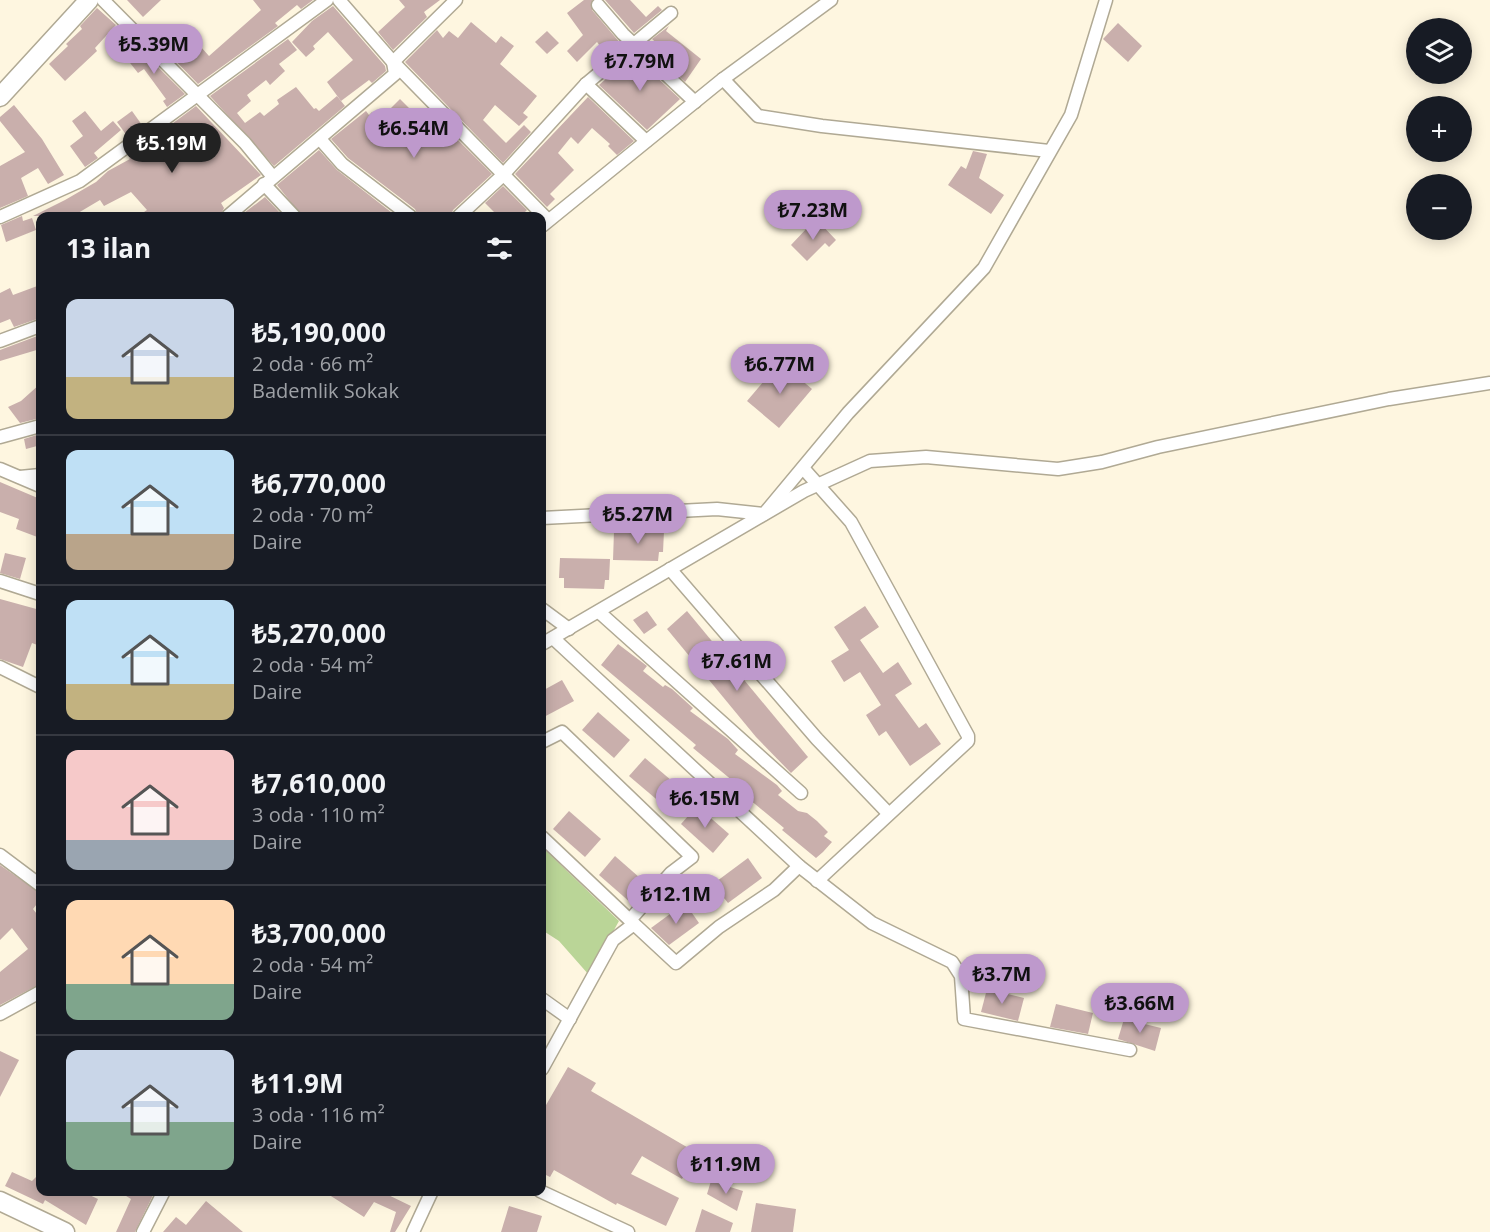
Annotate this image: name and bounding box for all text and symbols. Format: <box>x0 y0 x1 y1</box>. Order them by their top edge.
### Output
map controls <box>1406 18 1472 240</box>
button: layers <box>1406 18 1472 84</box>
pin: ₺5.39M <box>105 24 203 75</box>
text: ₺5.39M <box>119 30 189 57</box>
pin: ₺7.79M <box>591 41 689 92</box>
text: ₺7.79M <box>605 47 675 74</box>
button: + <box>1406 96 1472 162</box>
pin: ₺6.54M <box>365 108 463 159</box>
text: ₺6.54M <box>379 114 449 141</box>
pin: ₺5.19M <box>123 123 221 174</box>
text: ₺5.19M <box>137 129 207 156</box>
button: − <box>1406 174 1472 240</box>
pin: ₺7.23M <box>764 190 862 241</box>
text: ₺7.23M <box>778 196 848 223</box>
text: 13 ilan <box>66 230 151 266</box>
icon: filters <box>483 232 516 265</box>
text: ₺5,190,000 <box>252 314 386 350</box>
icon: home <box>114 323 186 395</box>
pin: ₺6.77M <box>731 344 829 395</box>
text: 2 oda · 66 m² <box>252 350 373 377</box>
text: ₺6.77M <box>745 350 815 377</box>
text: Bademlik Sokak <box>252 377 399 404</box>
text: ₺6,770,000 <box>252 465 386 501</box>
icon: home <box>114 474 186 546</box>
pin: ₺5.27M <box>589 494 687 545</box>
text: ₺5.27M <box>603 500 673 527</box>
text: 2 oda · 70 m² <box>252 501 373 528</box>
text: Daire <box>252 528 302 555</box>
text: ₺5,270,000 <box>252 615 386 651</box>
icon: home <box>114 624 186 696</box>
pin: ₺7.61M <box>688 641 786 692</box>
text: ₺7.61M <box>702 647 772 674</box>
text: 2 oda · 54 m² <box>252 651 373 678</box>
text: Daire <box>252 678 302 705</box>
text: ₺7,610,000 <box>252 765 386 801</box>
icon: home <box>114 774 186 846</box>
pin: ₺6.15M <box>656 778 754 829</box>
text: ₺6.15M <box>670 784 740 811</box>
text: 3 oda · 110 m² <box>252 801 385 828</box>
text: Daire <box>252 828 302 855</box>
pin: ₺12.1M <box>627 874 725 925</box>
text: ₺12.1M <box>641 880 711 907</box>
text: ₺3,700,000 <box>252 915 386 951</box>
icon: home <box>114 924 186 996</box>
text: 2 oda · 54 m² <box>252 951 373 978</box>
pin: ₺3.7M <box>960 954 1044 1005</box>
text: ₺3.7M <box>973 960 1031 987</box>
text: Daire <box>252 978 302 1005</box>
pin: ₺3.66M <box>1091 983 1189 1034</box>
text: ₺3.66M <box>1105 989 1175 1016</box>
text: ₺11.9M <box>252 1065 343 1101</box>
icon: home <box>114 1074 186 1146</box>
text: 3 oda · 116 m² <box>252 1101 385 1128</box>
text: Daire <box>252 1128 302 1155</box>
pin: ₺11.9M <box>677 1144 775 1195</box>
text: ₺11.9M <box>691 1150 761 1177</box>

